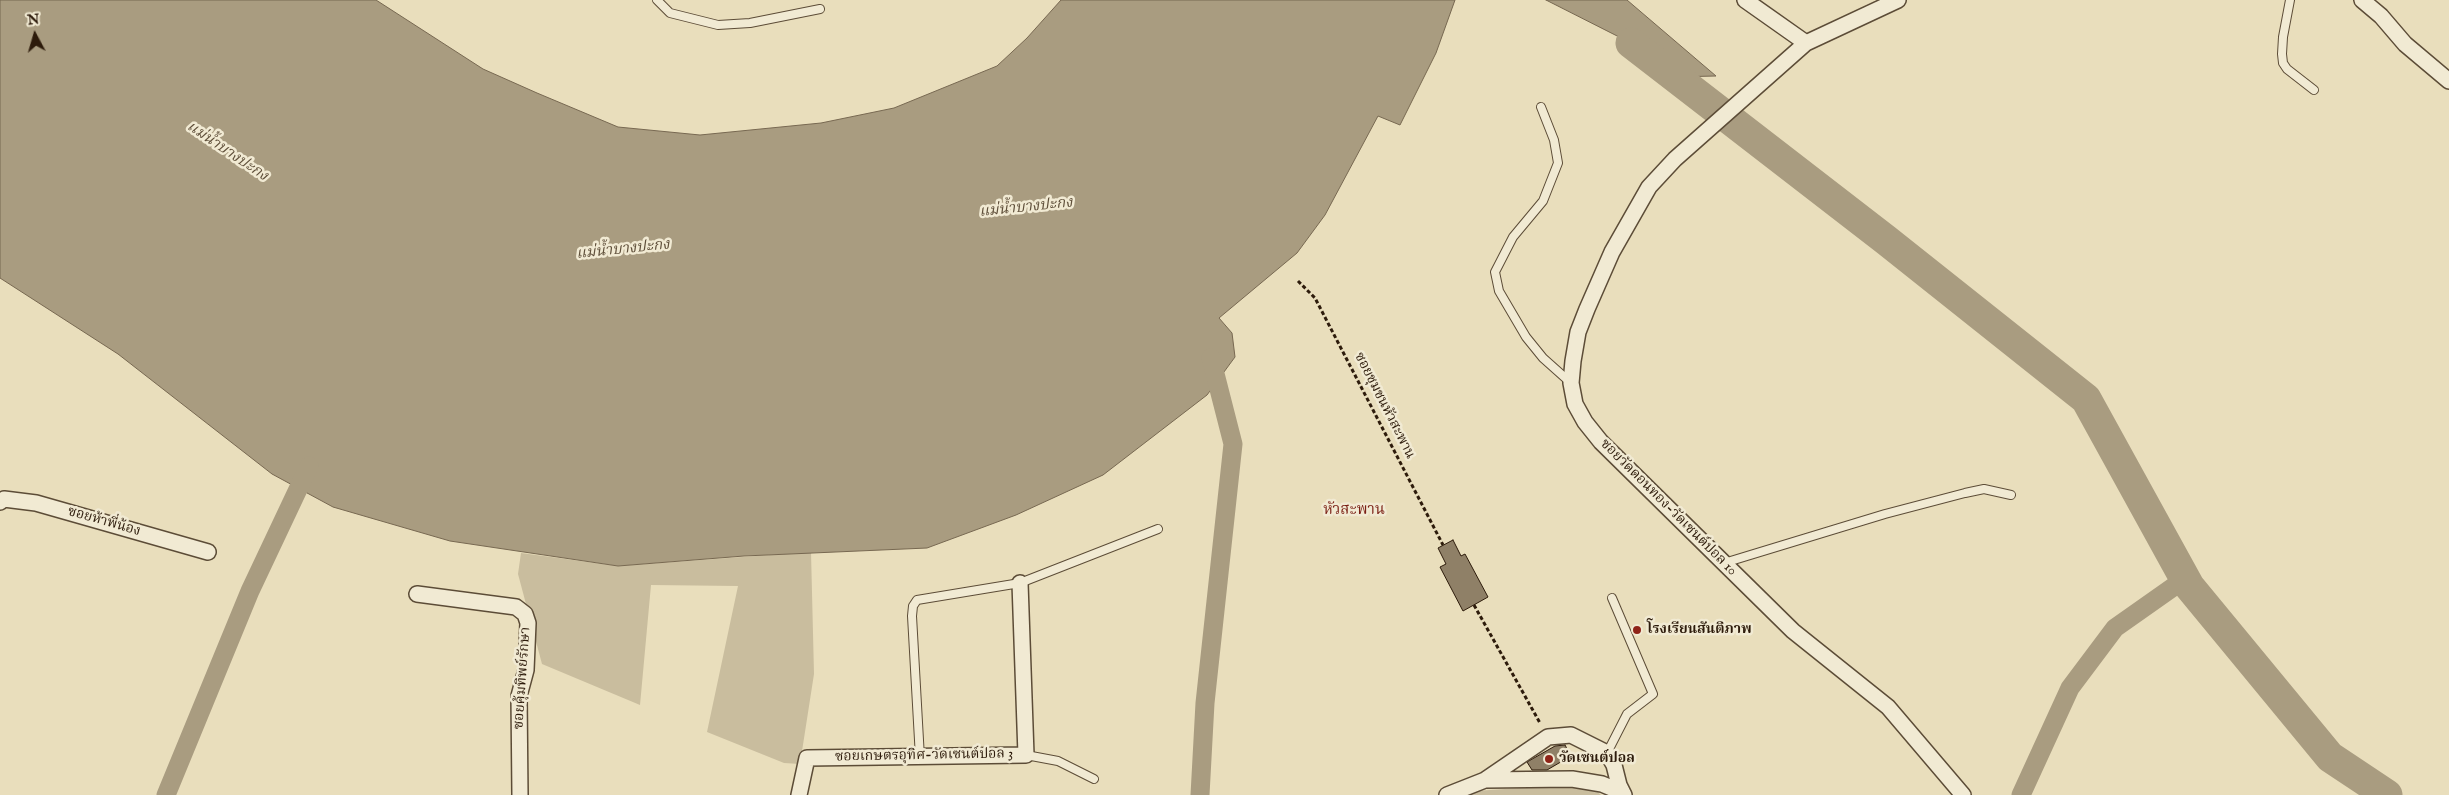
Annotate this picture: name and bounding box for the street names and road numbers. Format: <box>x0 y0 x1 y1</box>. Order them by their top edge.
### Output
street label: ซอยชุมชนหัวสะพาน <box>1350 350 1418 462</box>
street label: ซอยวัดดอนทอง-วัดเซนต์ปอล 10 <box>1596 436 1740 580</box>
street label: ซอยห้าพี่น้อง <box>66 504 142 540</box>
street label: ซอยคุ้มทิพย์รักษา <box>511 626 535 730</box>
street label: ซอยเกษตรอุทิศ-วัดเซนต์ปอล 3 <box>835 746 1013 766</box>

